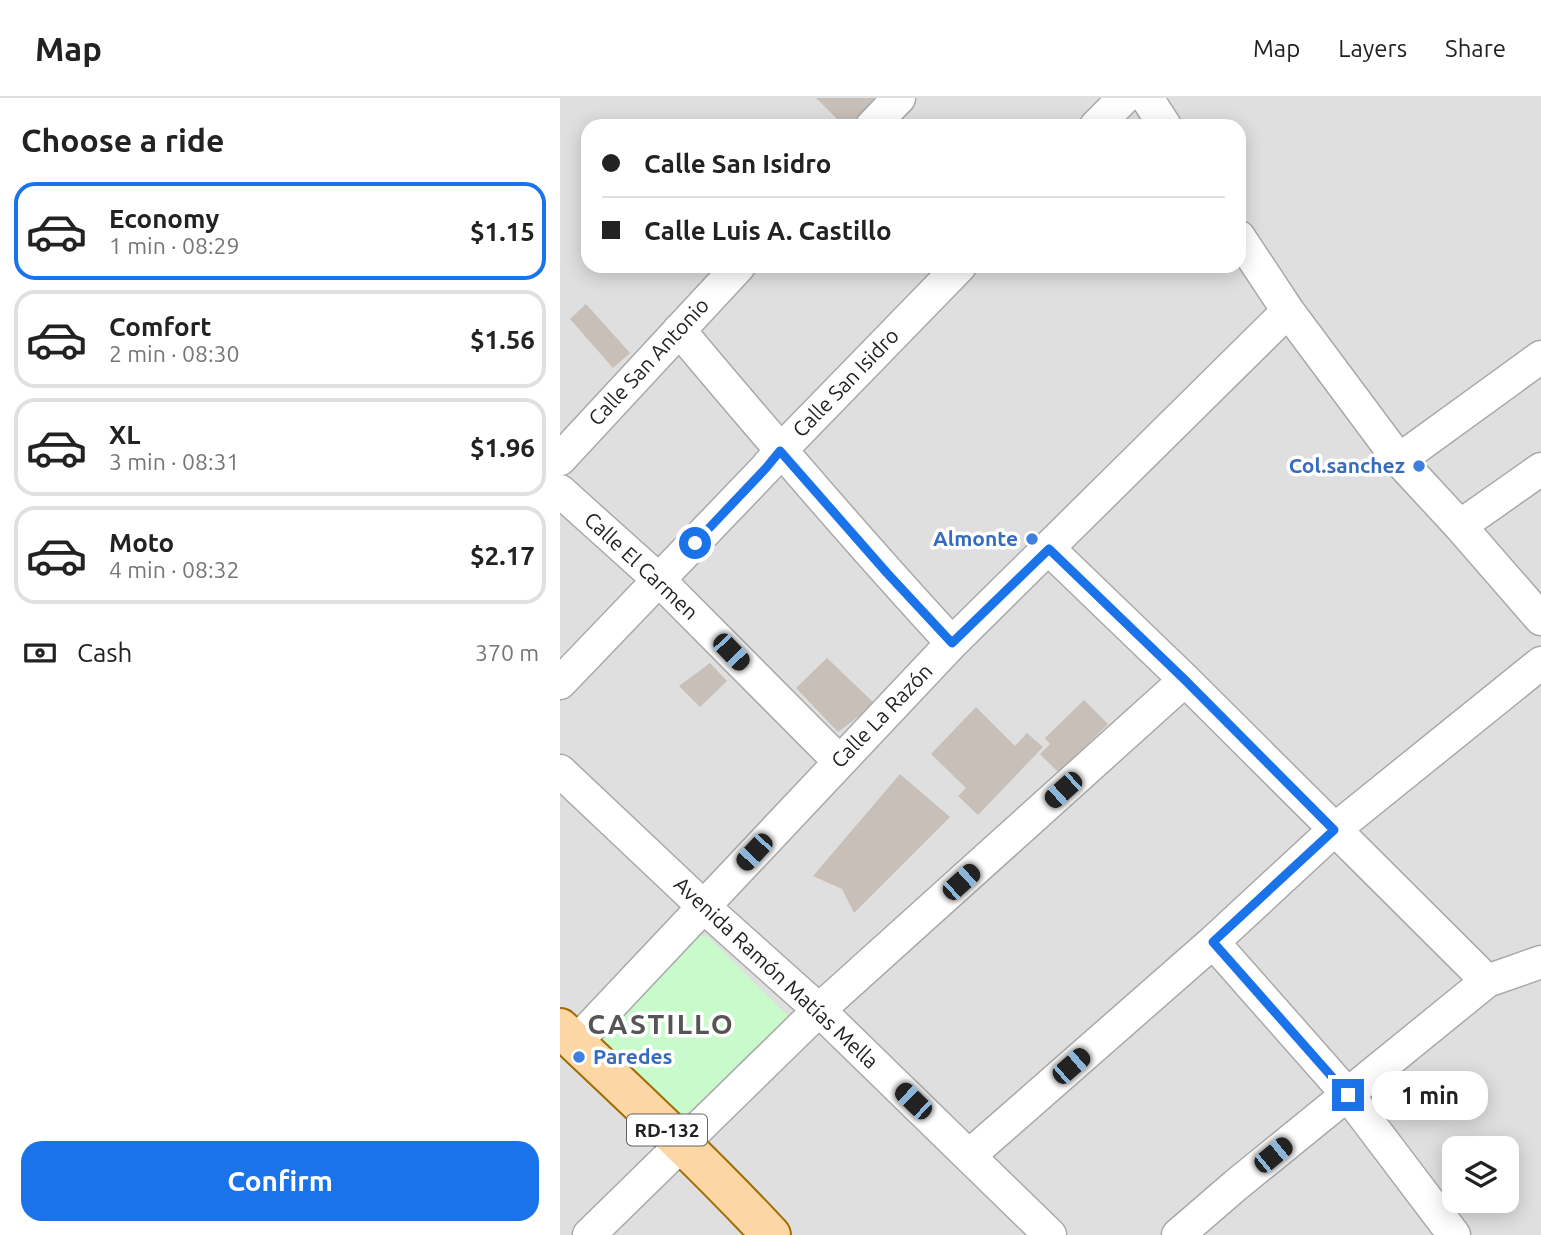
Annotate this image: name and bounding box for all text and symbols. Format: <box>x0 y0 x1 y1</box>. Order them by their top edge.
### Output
text: Map <box>35 30 102 67</box>
text: Map <box>1253 35 1300 62</box>
text: Layers <box>1338 35 1407 62</box>
text: Share <box>1445 35 1506 62</box>
text: Choose a ride <box>21 122 224 158</box>
text: Calle San Isidro <box>644 149 831 178</box>
icon: car <box>25 200 88 263</box>
text: Economy <box>109 204 219 233</box>
text: Calle Luis A. Castillo <box>644 216 892 245</box>
text: $1.15 <box>470 217 535 246</box>
text: 1 min · 08:29 <box>109 233 240 258</box>
street label: Calle San Antonio <box>583 293 713 430</box>
icon: car <box>25 308 88 371</box>
text: Comfort <box>109 312 212 341</box>
street label: Calle San Isidro <box>787 323 903 442</box>
text: $1.56 <box>470 325 535 354</box>
text: 2 min · 08:30 <box>109 341 240 366</box>
icon: car <box>25 416 88 479</box>
text: XL <box>109 420 140 449</box>
text: $1.96 <box>470 433 535 462</box>
text: 3 min · 08:31 <box>109 449 240 474</box>
place label: Col.sanchez <box>1289 453 1405 477</box>
marker: Col.sanchez <box>1411 458 1427 474</box>
street label: Calle El Carmen <box>580 507 703 624</box>
icon: car <box>25 524 88 587</box>
place label: Almonte <box>933 526 1018 550</box>
route start <box>679 527 711 559</box>
text: Moto <box>109 528 174 557</box>
marker: Almonte <box>1024 531 1040 547</box>
text: $2.17 <box>470 541 535 570</box>
text: 4 min · 08:32 <box>109 557 240 582</box>
car <box>709 630 754 674</box>
icon: cash <box>21 634 59 672</box>
text: Cash <box>77 638 132 667</box>
text: 370 m <box>475 640 539 665</box>
street label: Calle La Razón <box>826 658 937 772</box>
car <box>1041 768 1086 812</box>
car <box>732 829 777 875</box>
car <box>939 860 984 904</box>
street label: Avenida Ramón Matías Mella <box>670 871 884 1073</box>
district label: CASTILLO <box>587 1008 735 1039</box>
place label: Paredes <box>593 1044 673 1068</box>
car <box>1049 1044 1094 1088</box>
marker: Paredes <box>571 1049 587 1065</box>
callout: 1 min <box>1372 1070 1488 1119</box>
car <box>891 1079 936 1123</box>
route end <box>1332 1079 1364 1111</box>
text: 1 min <box>1401 1083 1459 1108</box>
road number: RD-132 <box>627 1114 707 1146</box>
car <box>1251 1134 1296 1176</box>
map controls <box>1442 1136 1519 1213</box>
button: layers <box>1442 1136 1519 1213</box>
button: Confirm <box>21 1141 539 1221</box>

